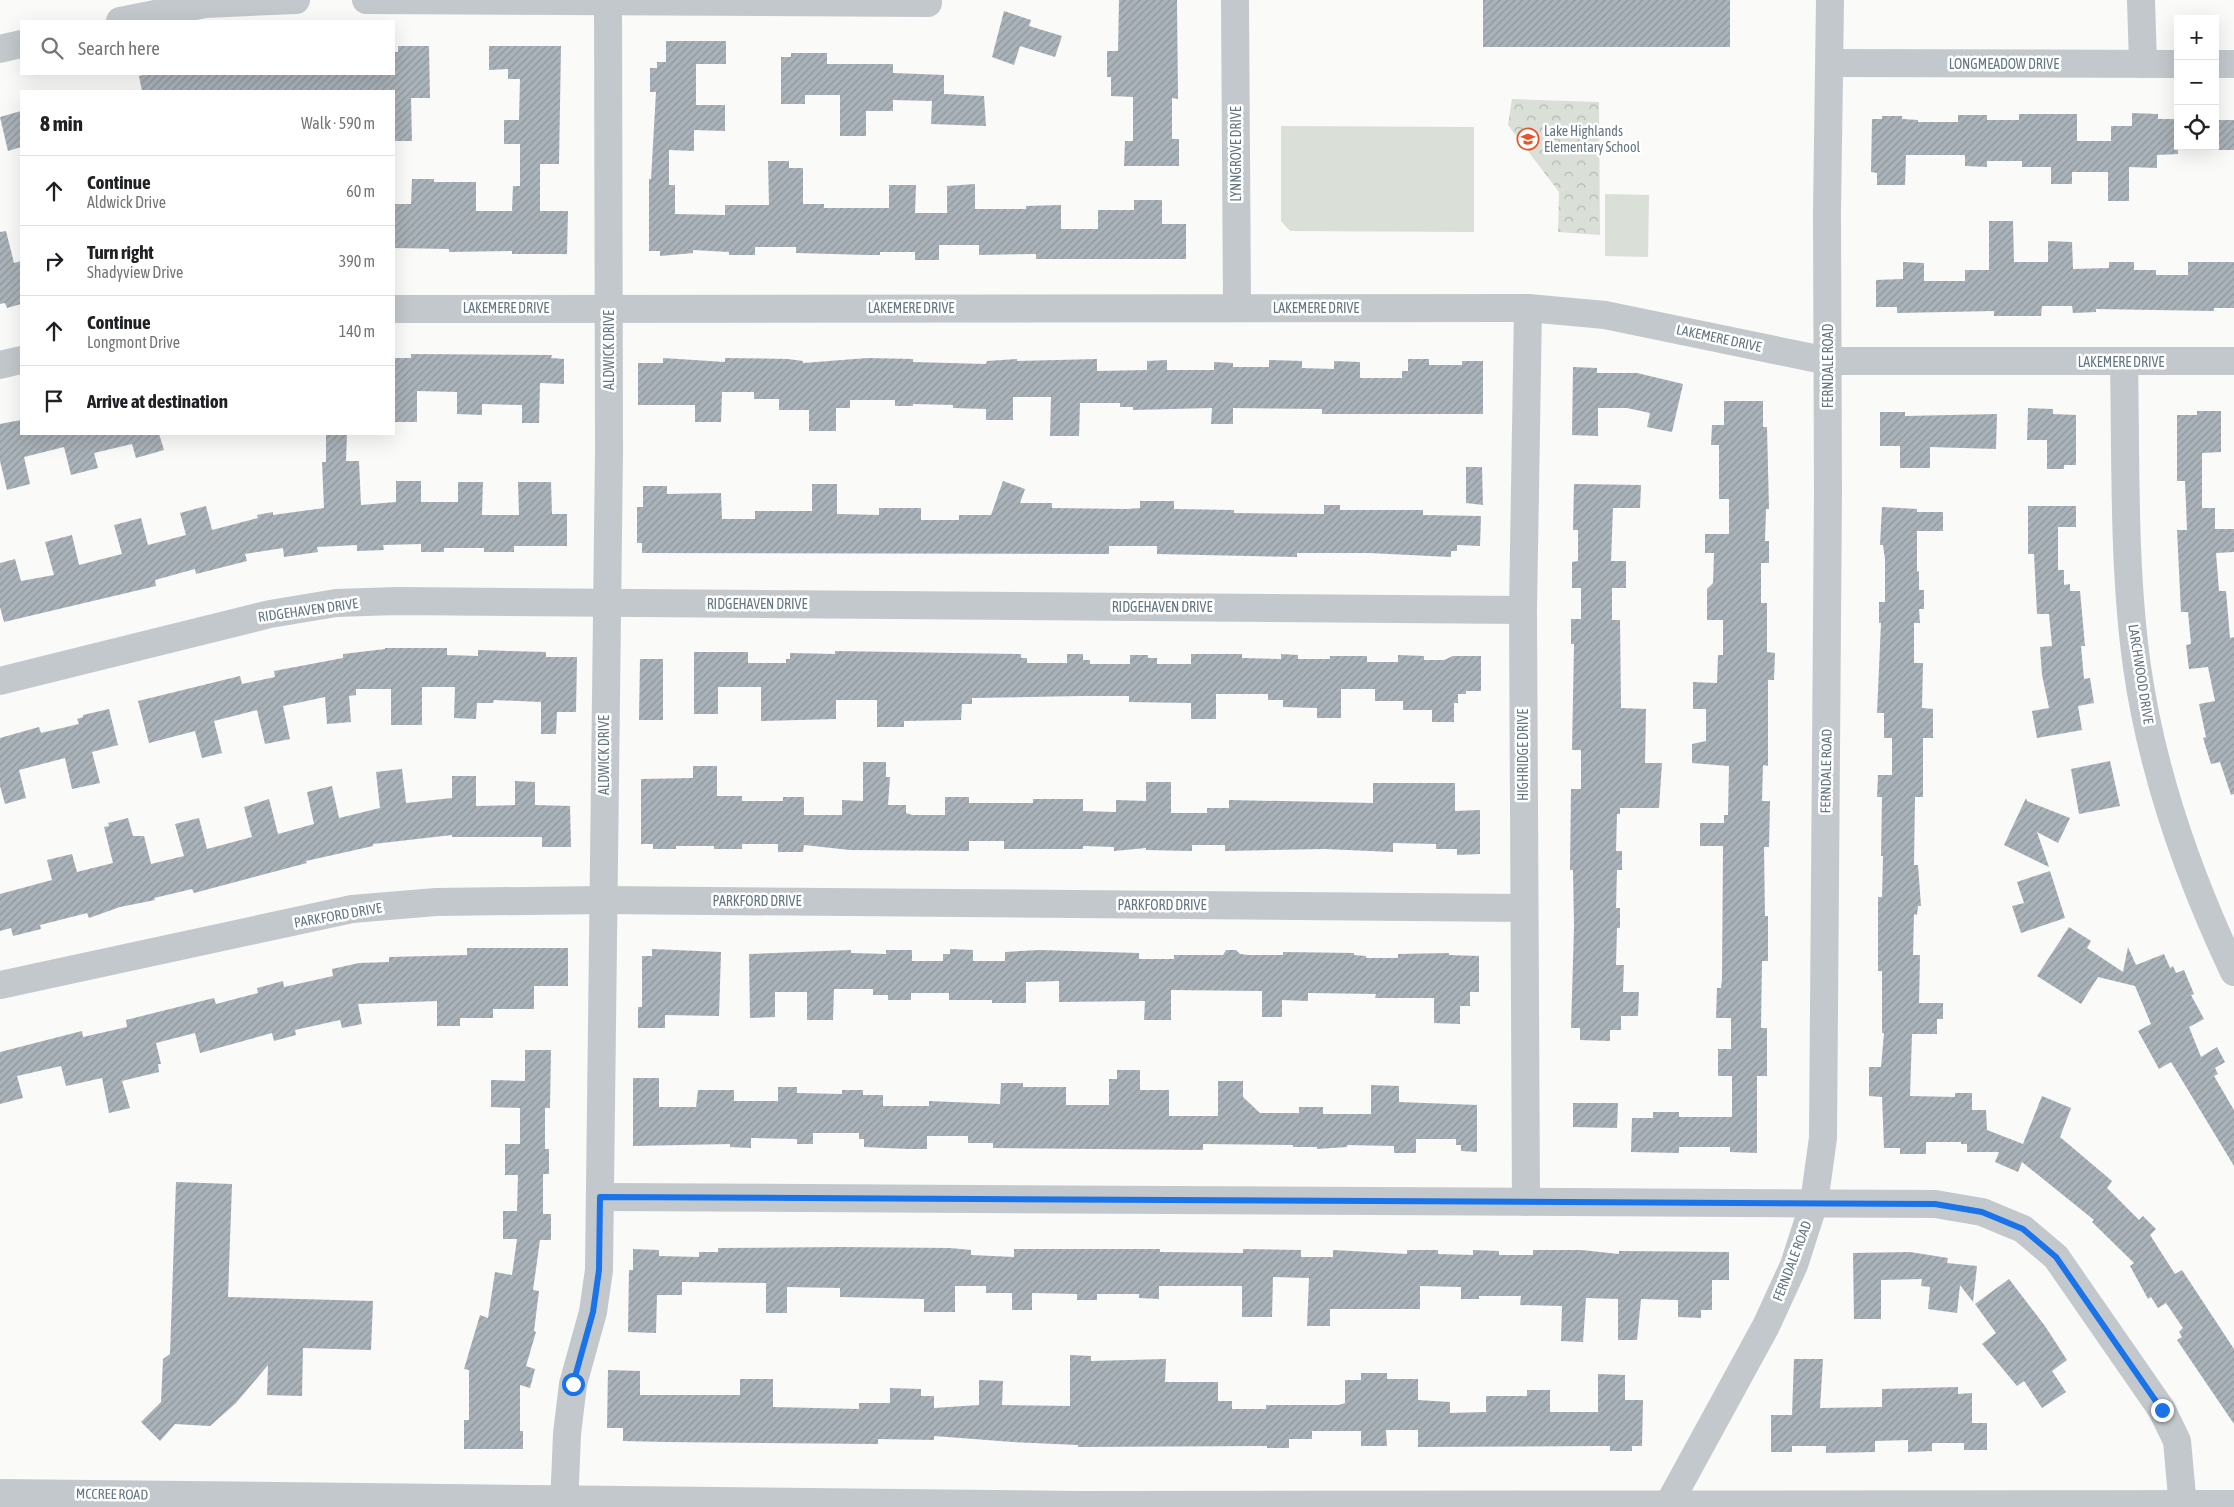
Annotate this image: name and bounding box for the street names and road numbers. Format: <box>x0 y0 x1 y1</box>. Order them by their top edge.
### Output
street label: LONGMEADOW DRIVE <box>1949 56 2059 72</box>
street label: LYNNGROVE DRIVE <box>1228 106 1244 202</box>
street label: LAKEMERE DRIVE <box>463 300 549 316</box>
street label: LAKEMERE DRIVE <box>868 300 954 316</box>
street label: LAKEMERE DRIVE <box>1273 300 1359 316</box>
street label: ALDWICK DRIVE <box>601 310 617 390</box>
street label: LAKEMERE DRIVE <box>1675 321 1763 355</box>
street label: FERNDALE ROAD <box>1820 324 1836 408</box>
street label: LAKEMERE DRIVE <box>2078 354 2164 370</box>
street label: RIDGEHAVEN DRIVE <box>257 595 359 625</box>
street label: RIDGEHAVEN DRIVE <box>707 596 807 612</box>
street label: RIDGEHAVEN DRIVE <box>1112 599 1212 615</box>
street label: LARCHWOOD DRIVE <box>2125 623 2157 725</box>
street label: HIGHRIDGE DRIVE <box>1515 709 1531 801</box>
street label: ALDWICK DRIVE <box>596 715 612 795</box>
street label: FERNDALE ROAD <box>1817 728 1835 813</box>
street label: PARKFORD DRIVE <box>713 893 801 909</box>
street label: PARKFORD DRIVE <box>1118 897 1206 913</box>
street label: PARKFORD DRIVE <box>293 899 383 931</box>
street label: FERNDALE ROAD <box>1769 1218 1815 1303</box>
street label: MCCREE ROAD <box>76 1485 148 1503</box>

